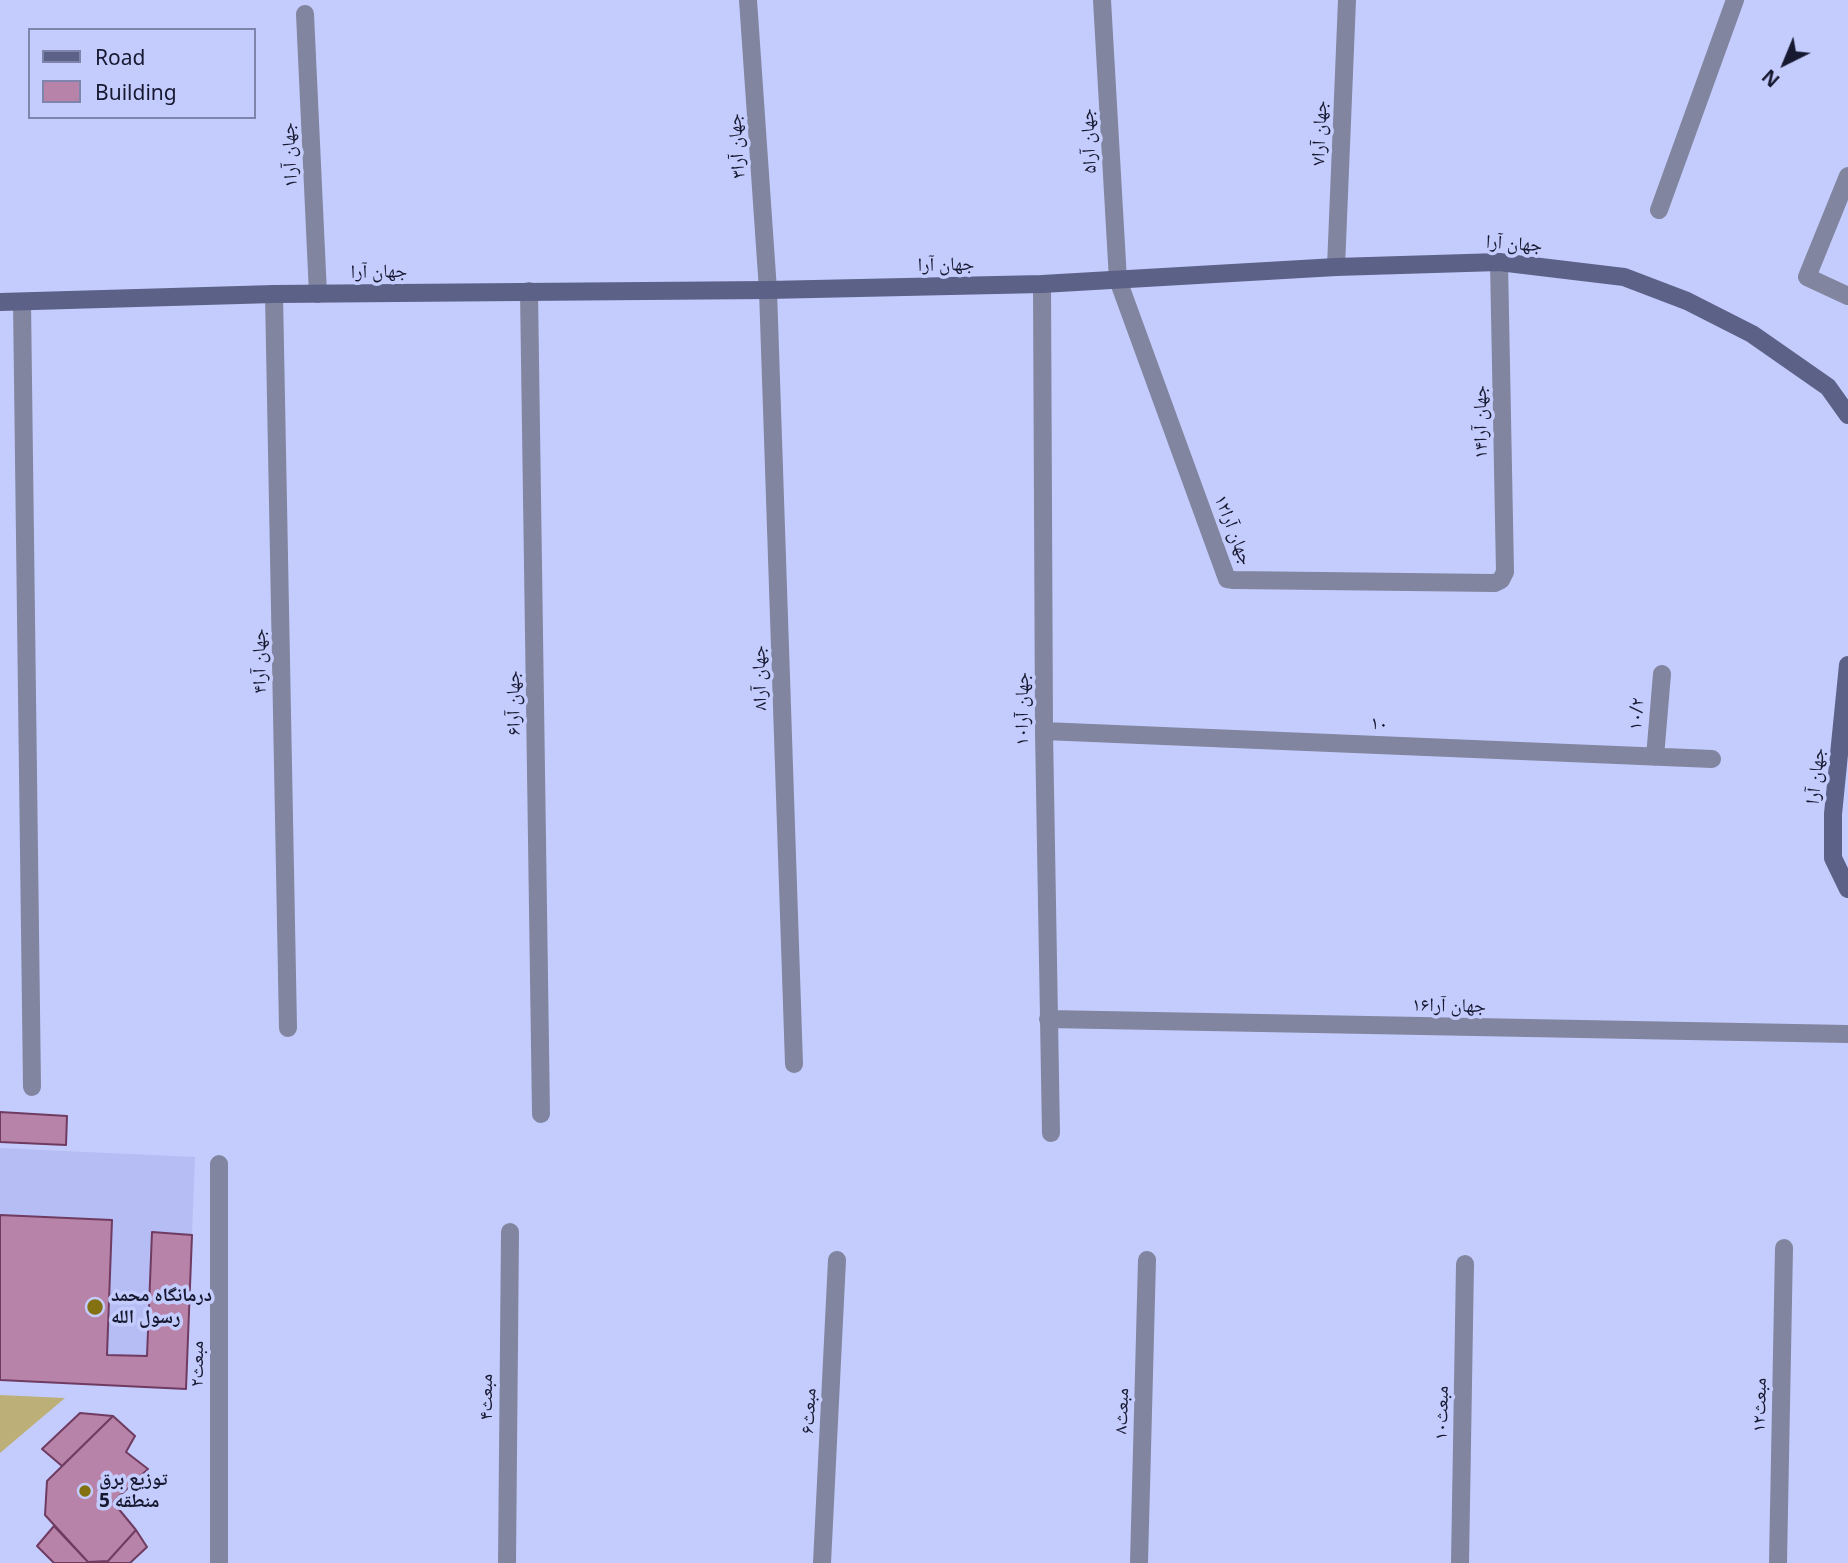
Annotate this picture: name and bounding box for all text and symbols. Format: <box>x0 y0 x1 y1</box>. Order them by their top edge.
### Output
legend <box>28 28 256 119</box>
north arrow <box>1750 28 1820 98</box>
text: Road <box>95 43 145 71</box>
text: N <box>1756 64 1785 93</box>
text: Building <box>95 78 177 106</box>
street label: جهان آرا۷ <box>1307 100 1333 166</box>
street label: جهان آرا۵ <box>1076 108 1102 174</box>
street label: جهان آرا۳ <box>723 113 751 179</box>
street label: جهان آرا۱ <box>277 122 303 188</box>
street label: جهان آرا <box>1485 231 1543 257</box>
street label: جهان آرا <box>918 253 974 277</box>
street label: جهان آرا <box>351 260 407 284</box>
street label: جهان آرا۱۴ <box>1469 385 1493 459</box>
street label: جهان آرا۱۲ <box>1209 492 1257 568</box>
street label: جهان آرا۴ <box>248 628 272 694</box>
street label: جهان آرا۸ <box>747 645 773 711</box>
street label: جهان آرا۶ <box>502 670 526 736</box>
street label: جهان آرا۱۰ <box>1012 672 1034 746</box>
street label: ۱۰/۲ <box>1624 697 1650 731</box>
street label: ۱۰ <box>1370 712 1388 736</box>
street label: جهان آرا <box>1802 747 1830 805</box>
street label: جهان آرا۱۶ <box>1412 994 1486 1018</box>
place label: درمانگاه محمد رسول الله <box>111 1285 212 1329</box>
marker: درمانگاه محمد رسول الله <box>85 1297 105 1317</box>
street label: مبعث۲ <box>187 1341 209 1387</box>
street label: مبعث۴ <box>476 1374 498 1420</box>
street label: مبعث۱۲ <box>1748 1377 1772 1433</box>
street label: مبعث۱۰ <box>1430 1385 1454 1441</box>
street label: مبعث۶ <box>796 1387 822 1435</box>
street label: مبعث۸ <box>1110 1388 1134 1434</box>
place label: توزیع برق منطقه 5 <box>99 1469 168 1513</box>
marker: توزیع برق منطقه 5 <box>77 1483 93 1499</box>

